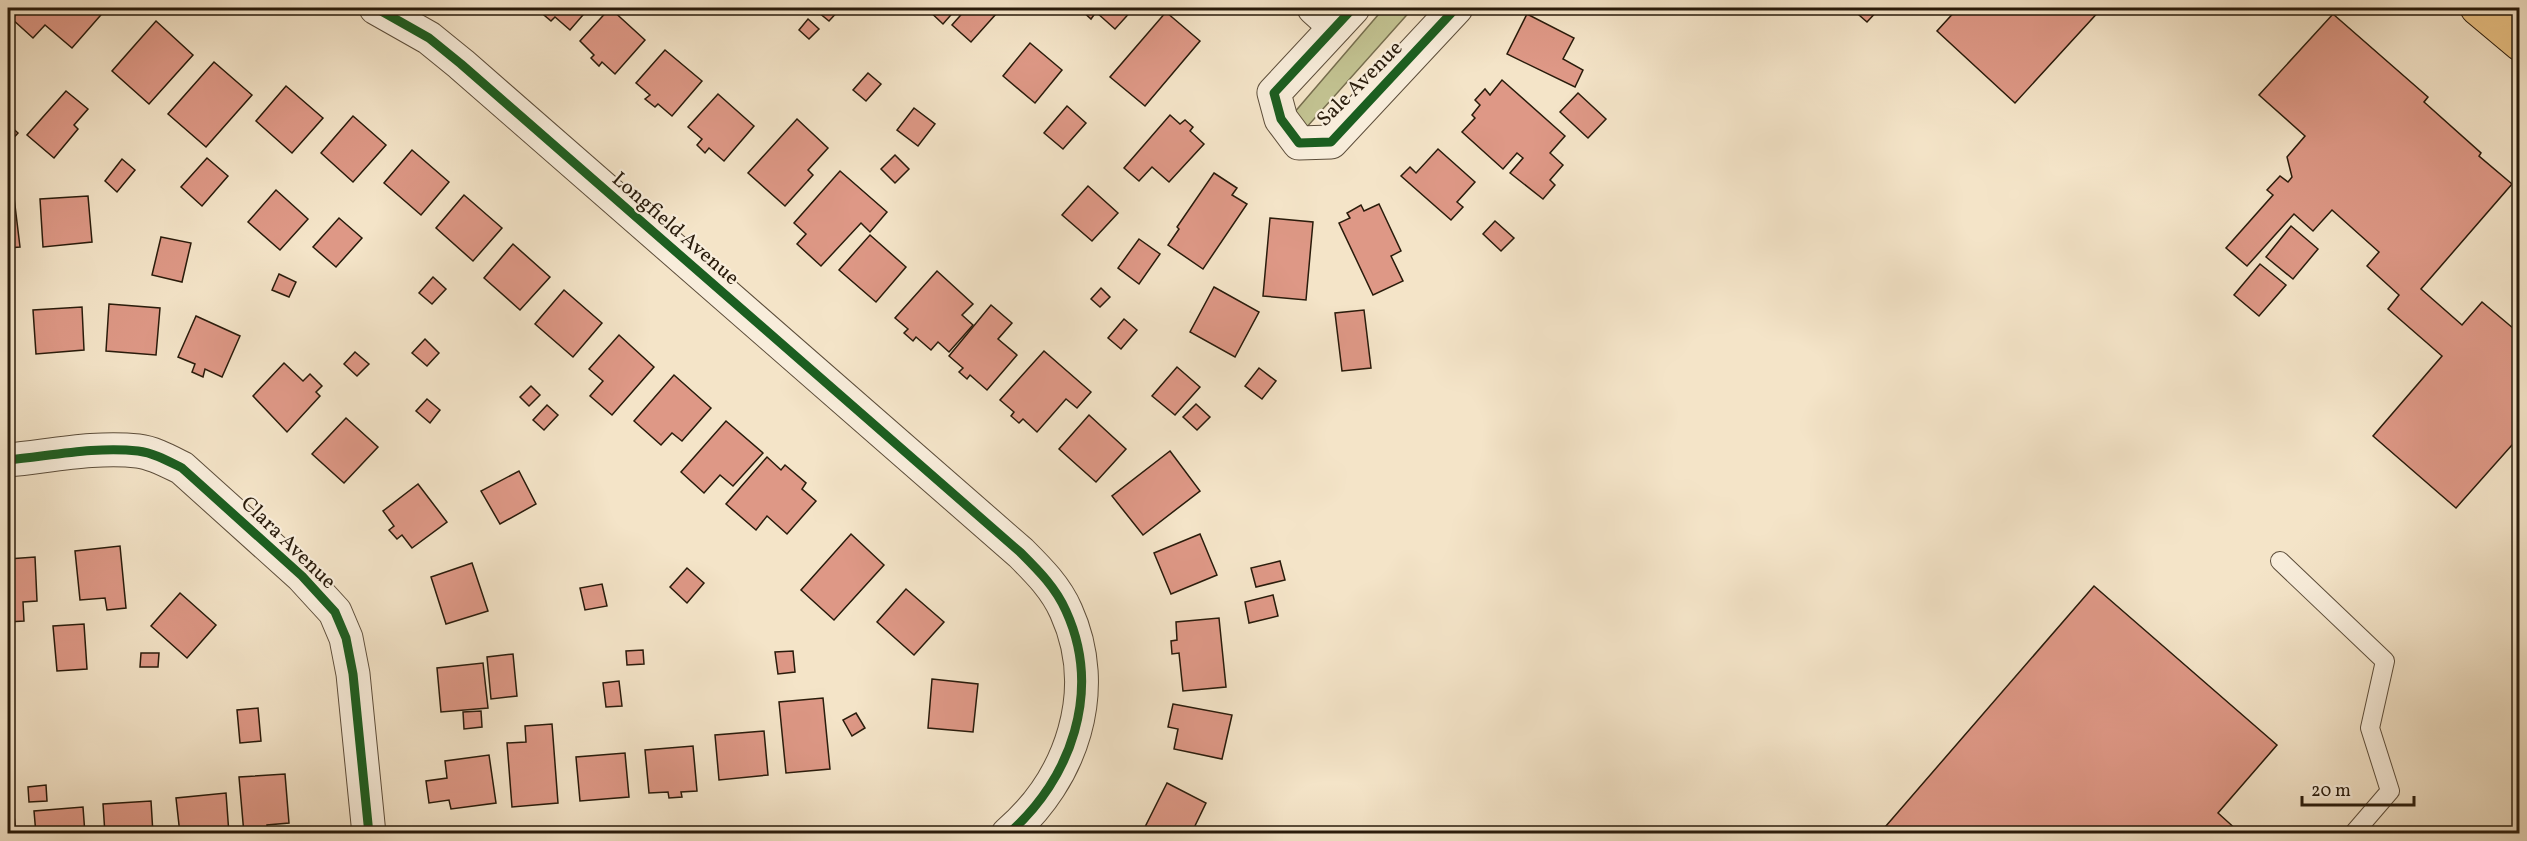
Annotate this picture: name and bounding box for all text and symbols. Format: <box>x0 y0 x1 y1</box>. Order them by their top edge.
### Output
street label: Sale Avenue <box>1310 34 1410 134</box>
street label: Longfield Avenue <box>605 166 745 293</box>
street label: Clara Avenue <box>234 490 342 596</box>
scale bar <box>2302 769 2414 807</box>
text: 20 m <box>2311 779 2351 804</box>

